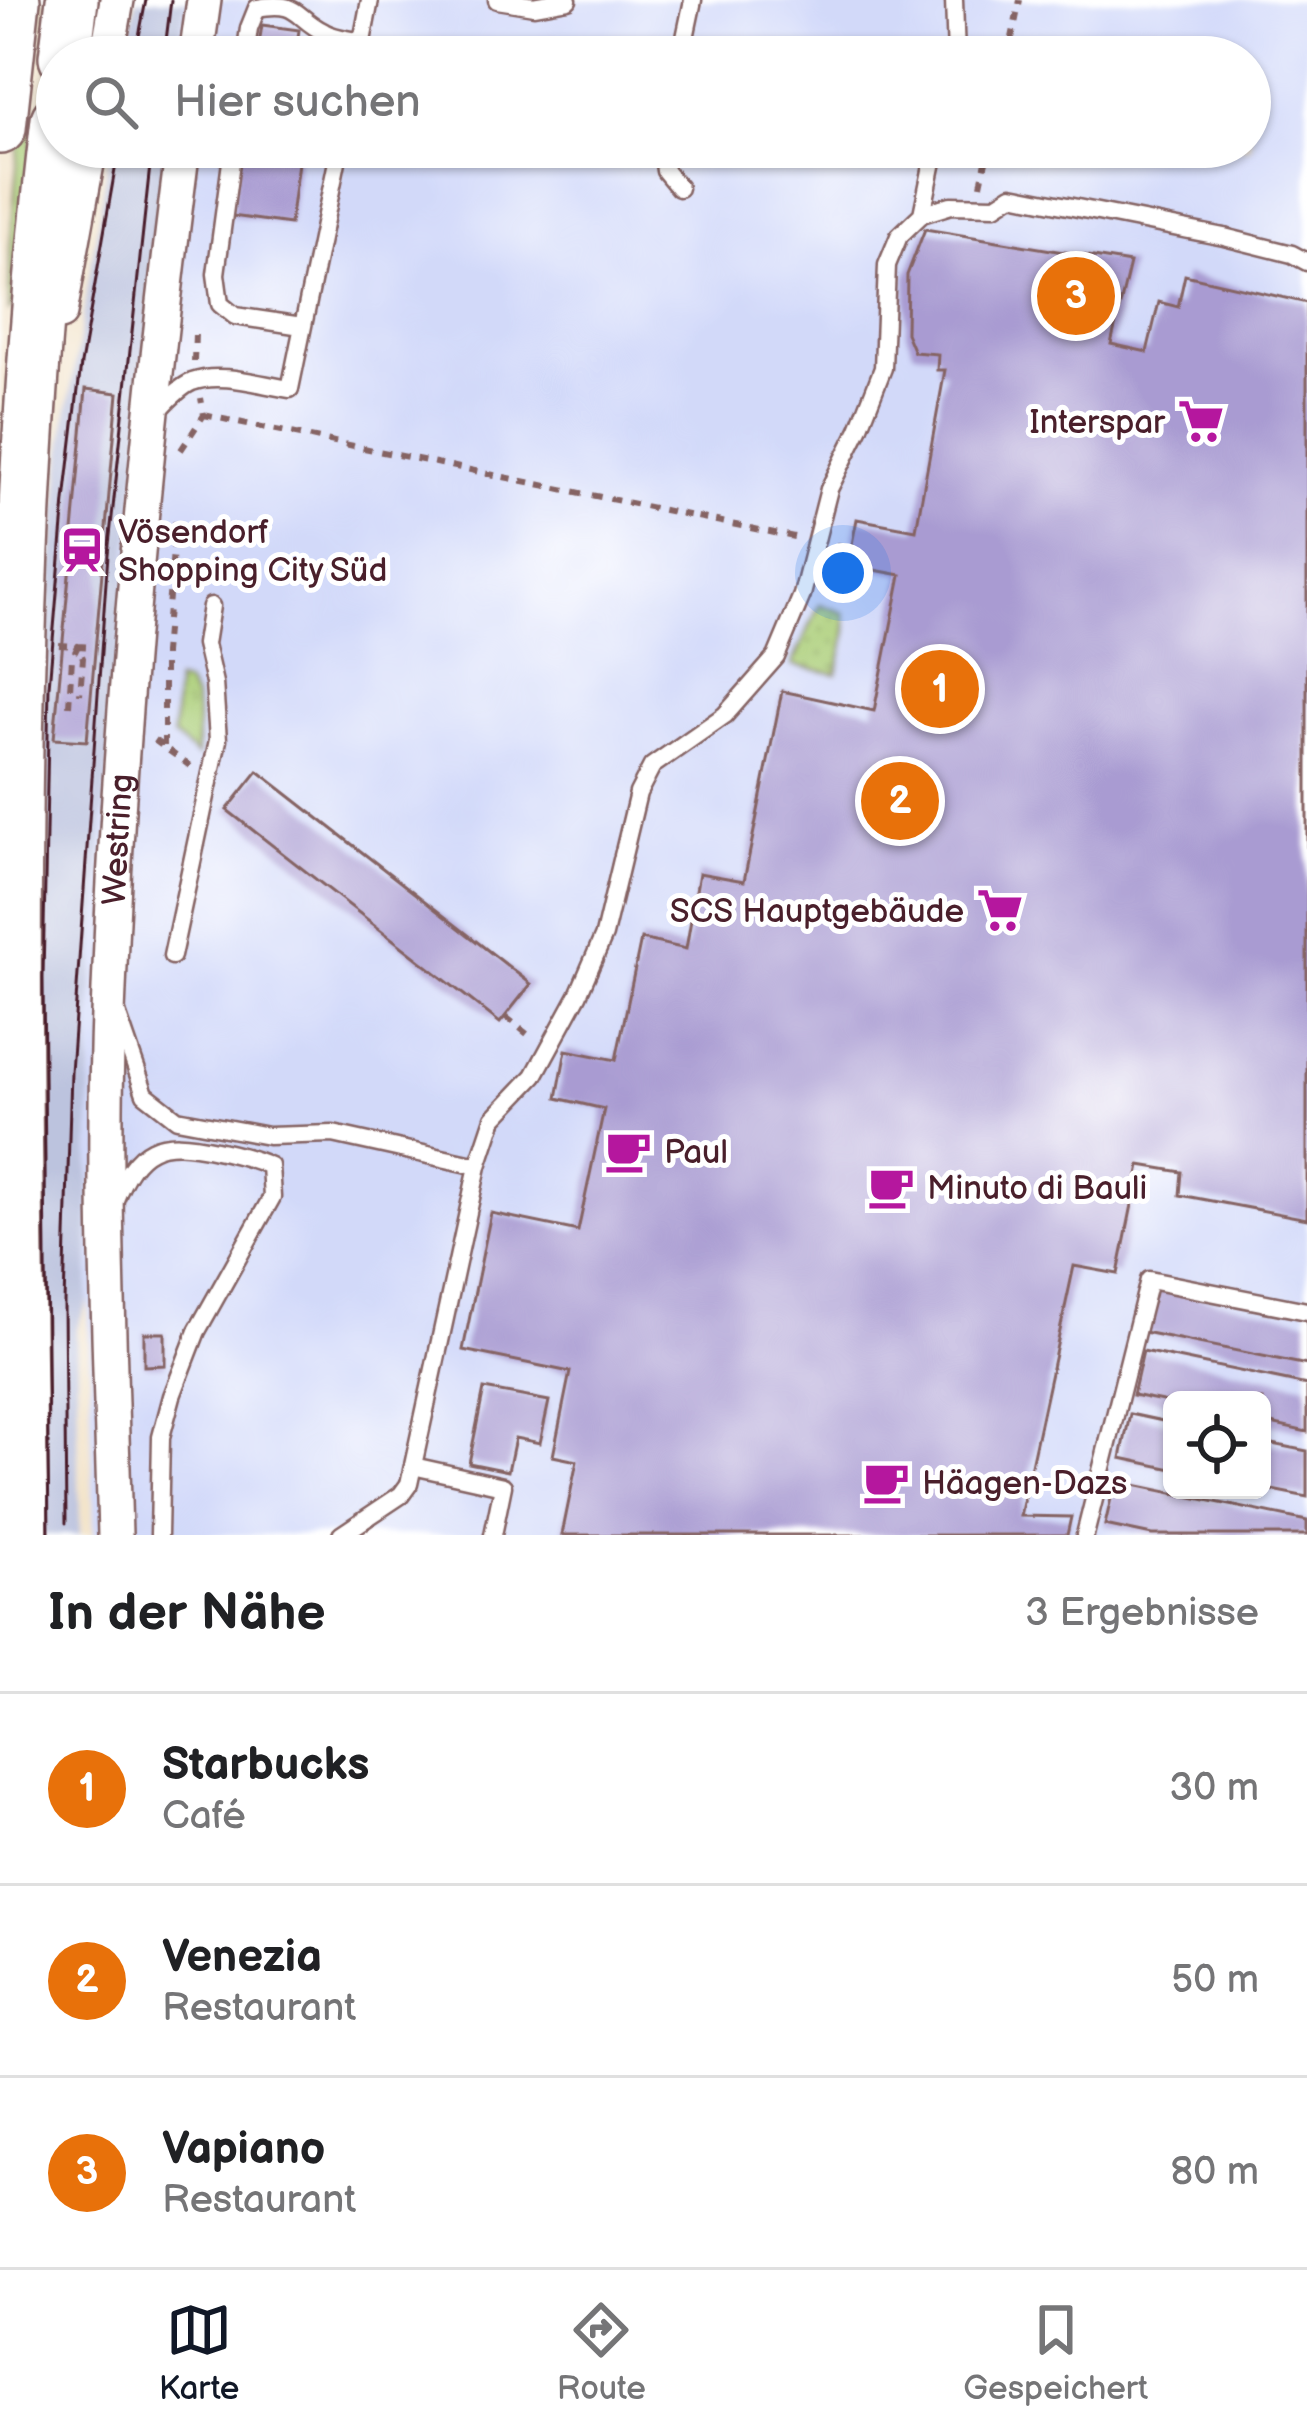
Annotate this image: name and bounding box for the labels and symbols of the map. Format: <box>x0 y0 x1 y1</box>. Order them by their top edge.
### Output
pin: 3 <box>1037 251 1115 341</box>
supermarket icon: Interspar <box>1176 396 1226 446</box>
place label: Interspar <box>1029 403 1166 443</box>
place label: Vösendorf Shopping City Süd <box>118 513 387 591</box>
station icon: Vösendorf Shopping City Süd <box>57 525 107 575</box>
your location <box>813 543 873 603</box>
pin: 1 <box>901 644 979 734</box>
pin: 2 <box>861 756 939 846</box>
street label: Westring <box>95 772 142 906</box>
supermarket icon: SCS Hauptgebäude <box>975 885 1025 935</box>
place label: SCS Hauptgebäude <box>670 892 964 932</box>
cafe icon: Paul <box>603 1126 653 1176</box>
place label: Paul <box>664 1133 728 1173</box>
cafe icon: Minuto di Bauli <box>866 1162 916 1212</box>
place label: Minuto di Bauli <box>927 1169 1147 1209</box>
cafe icon: Häagen-Dazs <box>861 1457 911 1507</box>
place label: Häagen-Dazs <box>922 1464 1127 1504</box>

